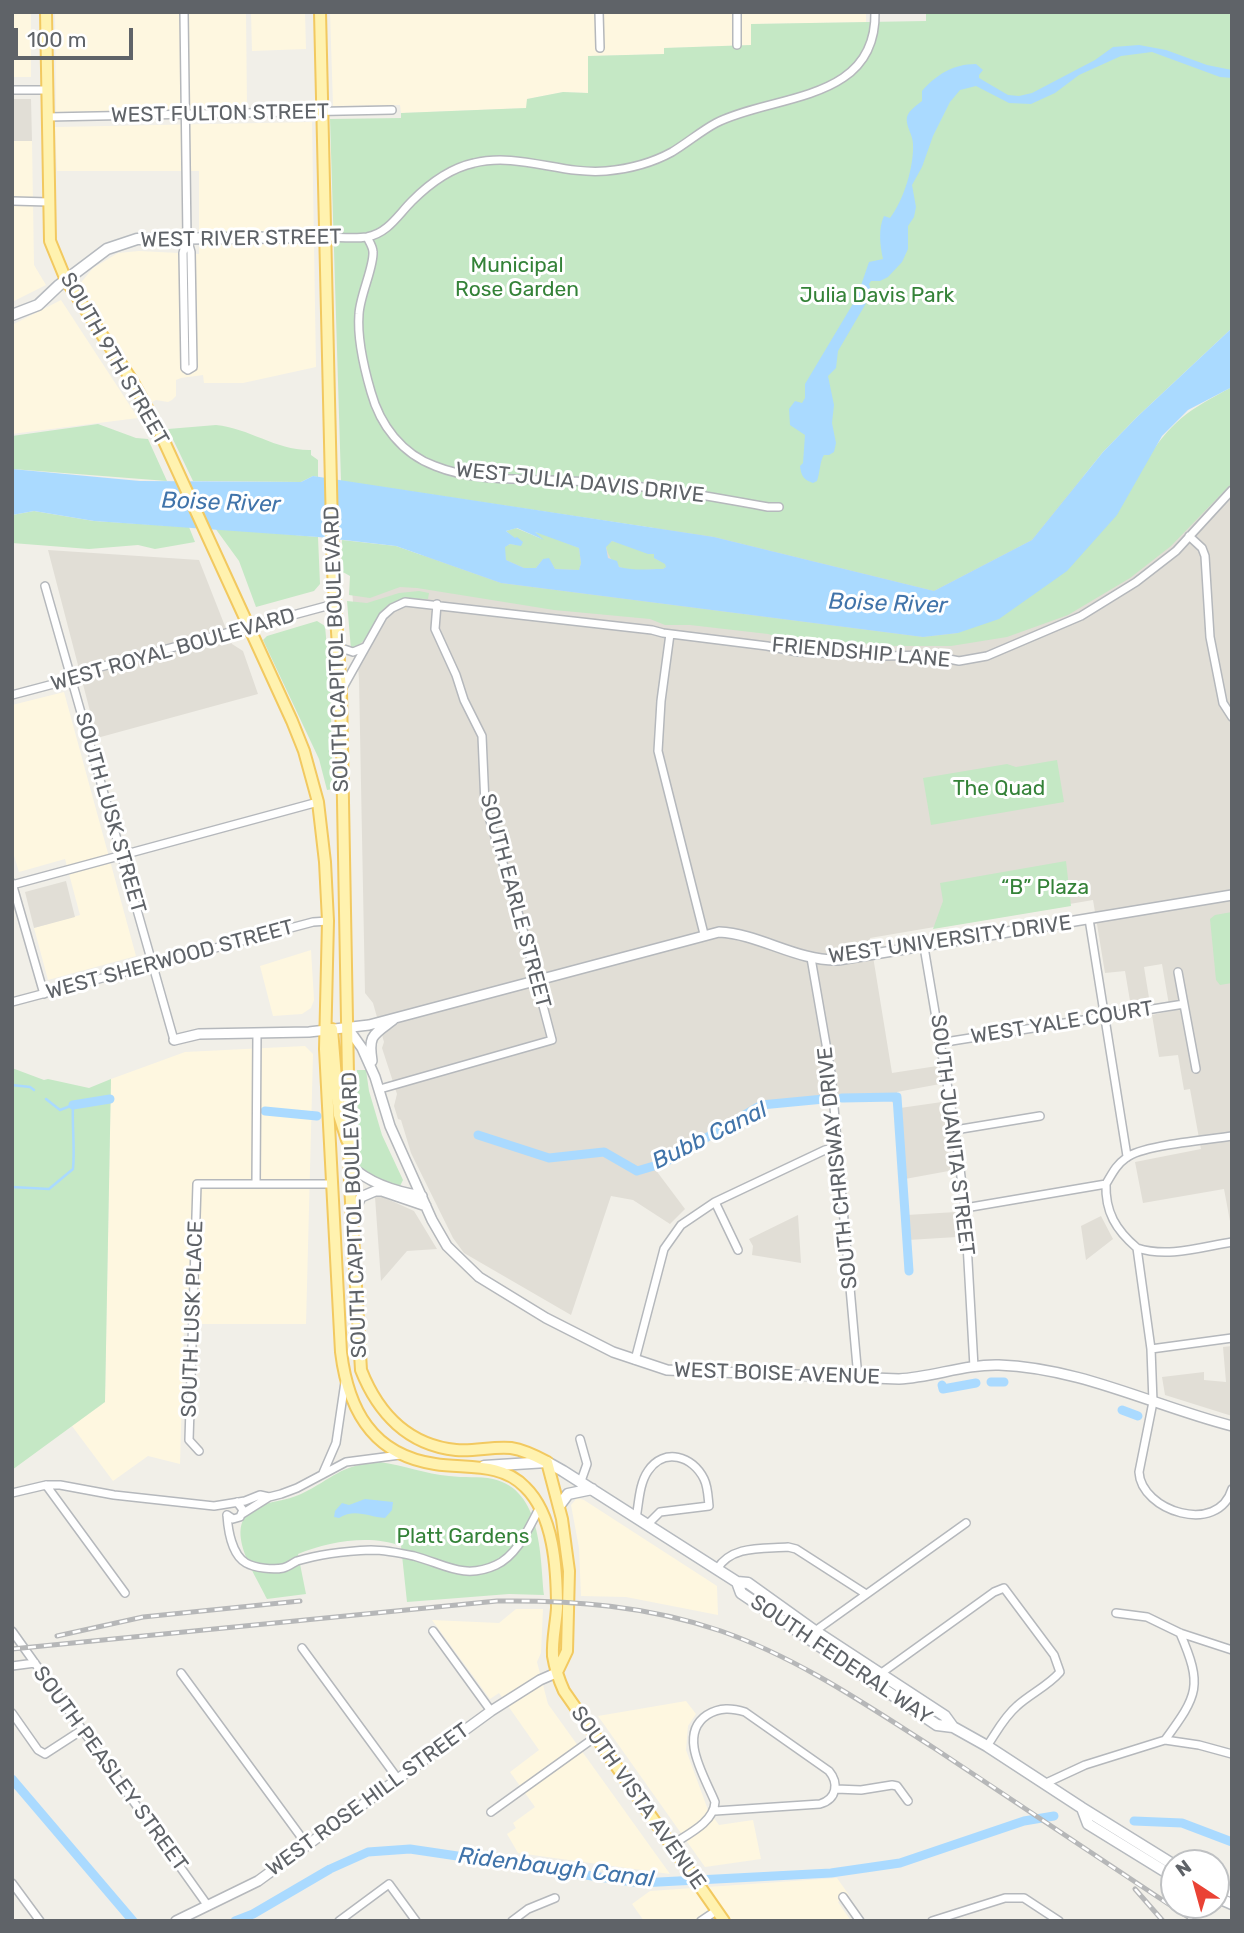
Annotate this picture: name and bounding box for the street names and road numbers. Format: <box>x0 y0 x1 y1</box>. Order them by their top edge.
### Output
street label: WEST FULTON STREET <box>111 99 329 129</box>
street label: WEST RIVER STREET <box>140 225 342 253</box>
street label: SOUTH 9TH STREET <box>54 268 174 450</box>
street label: WEST JULIA DAVIS DRIVE <box>454 457 706 509</box>
street label: SOUTH CAPITOL BOULEVARD <box>319 505 355 793</box>
street label: WEST ROYAL BOULEVARD <box>48 603 298 697</box>
street label: FRIENDSHIP LANE <box>771 633 951 673</box>
street label: SOUTH LUSK STREET <box>69 710 151 916</box>
street label: SOUTH EARLE STREET <box>474 791 556 1011</box>
street label: WEST UNIVERSITY DRIVE <box>827 910 1073 970</box>
street label: WEST SHERWOOD STREET <box>43 915 297 1005</box>
street label: WEST YALE COURT <box>969 996 1155 1050</box>
street label: SOUTH JUANITA STREET <box>925 1013 979 1257</box>
street label: SOUTH CHRISWAY DRIVE <box>813 1046 863 1290</box>
street label: SOUTH CAPITOL BOULEVARD <box>337 1071 373 1359</box>
street label: SOUTH LUSK PLACE <box>177 1220 209 1418</box>
street label: WEST BOISE AVENUE <box>674 1358 880 1390</box>
street label: SOUTH FEDERAL WAY <box>745 1590 937 1730</box>
street label: SOUTH PEASLEY STREET <box>27 1662 193 1876</box>
street label: SOUTH VISTA AVENUE <box>565 1701 711 1895</box>
street label: WEST ROSE HILL STREET <box>262 1718 474 1882</box>

